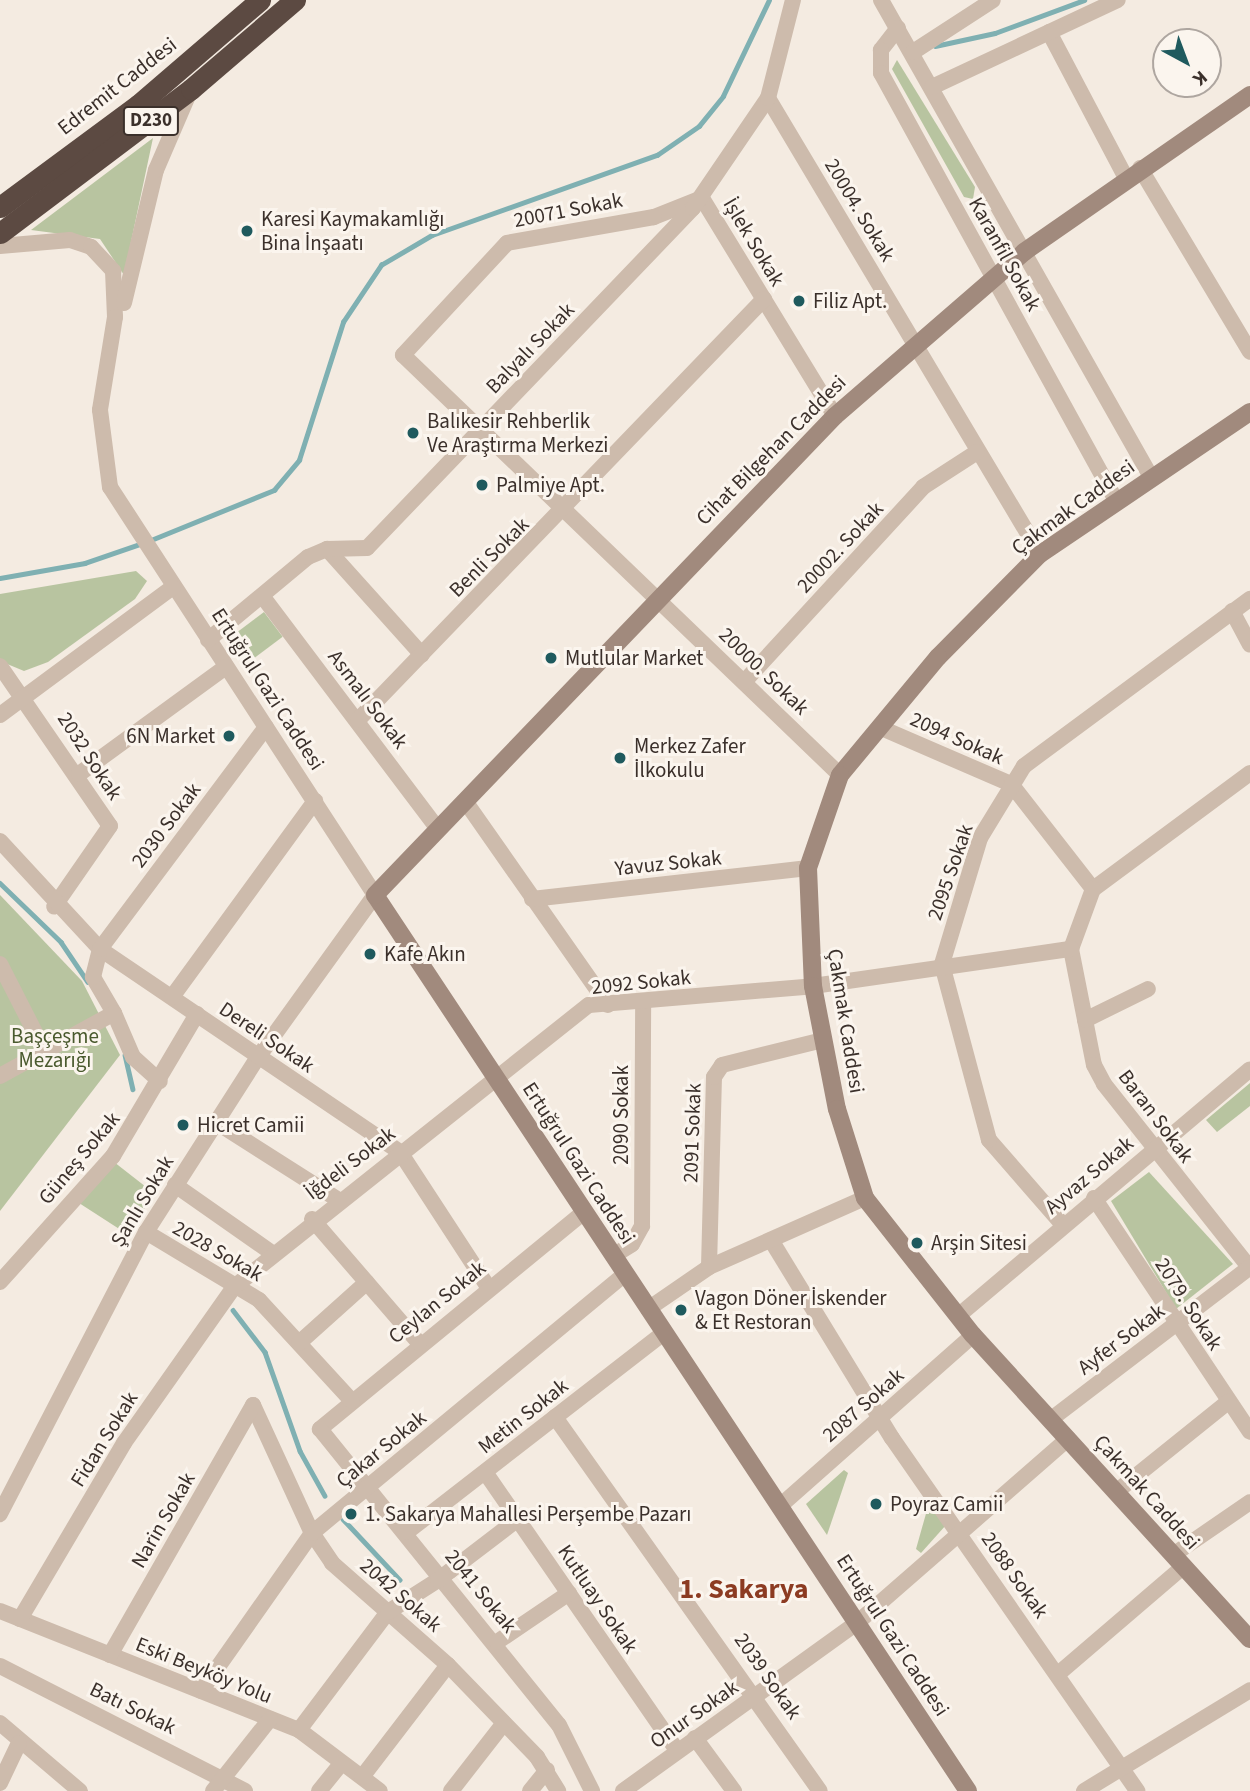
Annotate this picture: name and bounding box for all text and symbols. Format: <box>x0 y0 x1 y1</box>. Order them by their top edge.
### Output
north arrow <box>1152 28 1222 98</box>
street label: Edremit Caddesi <box>52 32 182 140</box>
text: K <box>1187 64 1213 92</box>
road number: D230 <box>121 105 181 136</box>
street label: 20004. Sokak <box>819 154 901 266</box>
street label: 20071 Sokak <box>512 187 624 233</box>
street label: İşlek Sokak <box>718 193 790 291</box>
street label: Karanfil Sokak <box>963 193 1047 315</box>
place label: Karesi Kaymakamlığı Bina İnşaatı <box>261 206 444 256</box>
marker: Karesi Kaymakamlığı Bina İnşaatı <box>239 223 255 239</box>
place label: Filiz Apt. <box>813 288 887 314</box>
marker: Filiz Apt. <box>791 293 807 309</box>
street label: Balyalı Sokak <box>480 297 580 399</box>
street label: Cihat Bilgehan Caddesi <box>691 370 851 530</box>
place label: Balıkesir Rehberlik Ve Araştırma Merkezi <box>427 408 609 458</box>
marker: Balıkesir Rehberlik Ve Araştırma Merkezi <box>405 425 421 441</box>
street label: Çakmak Caddesi <box>1007 454 1139 560</box>
place label: Palmiye Apt. <box>496 472 605 498</box>
marker: Palmiye Apt. <box>474 477 490 493</box>
street label: 20002. Sokak <box>791 496 889 598</box>
street label: Benli Sokak <box>444 512 534 602</box>
street label: Ertuğrul Gazi Caddesi <box>206 603 330 775</box>
street label: 20000. Sokak <box>714 622 814 720</box>
street label: Asmalı Sokak <box>323 645 413 753</box>
place label: Mutlular Market <box>565 645 703 671</box>
marker: Mutlular Market <box>543 650 559 666</box>
street label: 2094 Sokak <box>906 706 1008 770</box>
street label: 2032 Sokak <box>52 707 128 805</box>
place label: 6N Market <box>126 723 215 749</box>
marker: 6N Market <box>221 728 237 744</box>
place label: Merkez Zafer İlkokulu <box>634 733 746 783</box>
marker: Merkez Zafer İlkokulu <box>612 750 628 766</box>
street label: 2030 Sokak <box>126 778 206 872</box>
street label: 2095 Sokak <box>922 821 978 923</box>
street label: Yavuz Sokak <box>613 845 723 881</box>
place label: Kafe Akın <box>384 941 466 967</box>
marker: Kafe Akın <box>362 946 378 962</box>
street label: Çakmak Caddesi <box>822 947 870 1095</box>
street label: 2092 Sokak <box>590 964 692 1000</box>
street label: Dereli Sokak <box>215 996 319 1078</box>
park label: Başçeşme Mezarığı <box>11 1023 99 1073</box>
street label: 2090 Sokak <box>608 1065 634 1165</box>
street label: Baran Sokak <box>1113 1065 1199 1167</box>
street label: Ertuğrul Gazi Caddesi <box>517 1077 641 1249</box>
street label: 2091 Sokak <box>678 1083 706 1183</box>
street label: Güneş Sokak <box>33 1107 125 1209</box>
place label: Hicret Camii <box>197 1112 304 1138</box>
marker: Hicret Camii <box>175 1117 191 1133</box>
street label: İğdeli Sokak <box>300 1121 400 1205</box>
street label: Ayvaz Sokak <box>1040 1131 1138 1219</box>
street label: Şanlı Sokak <box>105 1151 179 1251</box>
street label: 2028 Sokak <box>169 1215 267 1287</box>
place label: Arşin Sitesi <box>931 1230 1027 1256</box>
marker: Arşin Sitesi <box>909 1235 925 1251</box>
street label: 2079. Sokak <box>1150 1253 1228 1355</box>
street label: Ceylan Sokak <box>383 1255 491 1349</box>
place label: Vagon Döner İskender & Et Restoran <box>695 1285 887 1335</box>
street label: Ayfer Sokak <box>1072 1298 1170 1380</box>
marker: Vagon Döner İskender & Et Restoran <box>673 1302 689 1318</box>
street label: 2087 Sokak <box>817 1363 909 1447</box>
street label: Metin Sokak <box>473 1373 573 1459</box>
street label: Fidan Sokak <box>65 1387 143 1491</box>
street label: Çakar Sokak <box>331 1405 431 1493</box>
street label: Çakmak Caddesi <box>1089 1429 1205 1555</box>
street label: Narin Sokak <box>126 1468 200 1572</box>
place label: Poyraz Camii <box>890 1491 1003 1517</box>
marker: Poyraz Camii <box>868 1496 884 1512</box>
place label: 1. Sakarya Mahallesi Perşembe Pazarı <box>365 1501 692 1527</box>
marker: 1. Sakarya Mahallesi Perşembe Pazarı <box>343 1506 359 1522</box>
street label: 2088 Sokak <box>976 1527 1054 1623</box>
street label: Kutluay Sokak <box>552 1540 644 1658</box>
street label: 2041 Sokak <box>440 1544 522 1638</box>
street label: Ertuğrul Gazi Caddesi <box>831 1549 955 1721</box>
street label: 2042 Sokak <box>355 1553 447 1637</box>
district label: 1. Sakarya <box>679 1572 809 1606</box>
street label: 2039 Sokak <box>729 1628 807 1724</box>
street label: Eski Beyköy Yolu <box>132 1631 276 1709</box>
street label: Onur Sokak <box>645 1674 743 1754</box>
street label: Batı Sokak <box>86 1676 180 1740</box>

